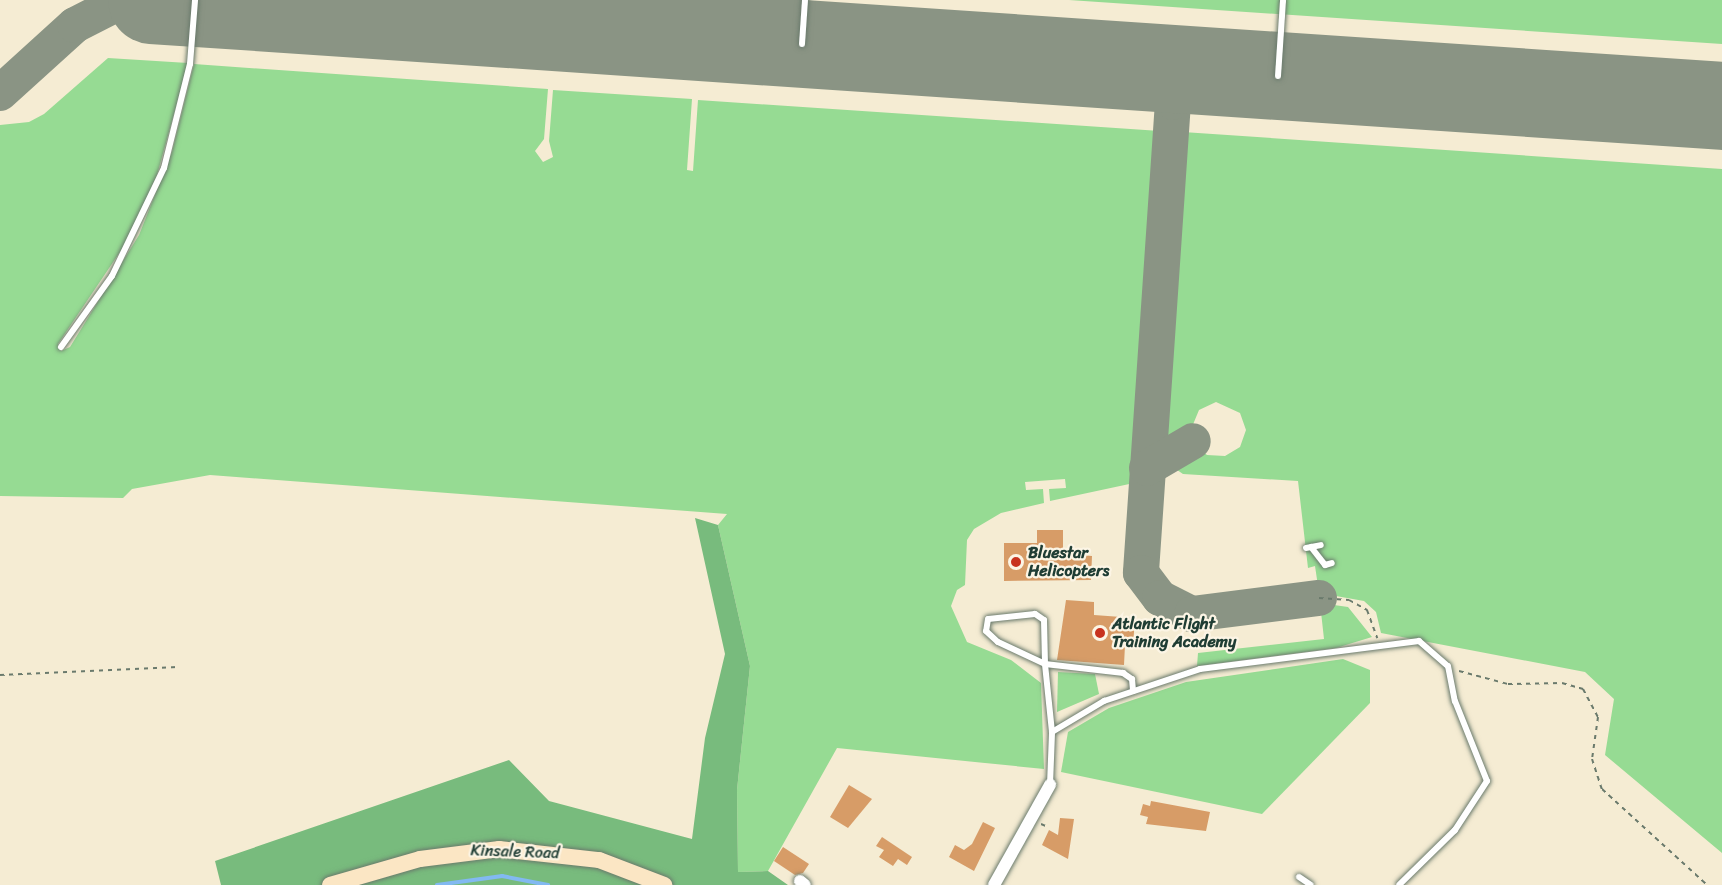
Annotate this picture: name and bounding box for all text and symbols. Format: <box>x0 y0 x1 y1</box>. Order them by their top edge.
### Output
place label: Bluestar Helicopters <box>1028 543 1109 581</box>
marker: Bluestar Helicopters <box>1009 555 1023 569</box>
place label: Atlantic Flight Training Academy <box>1112 614 1236 652</box>
marker: Atlantic Flight Training Academy <box>1093 626 1107 640</box>
street label: Kinsale Road <box>470 841 560 863</box>

